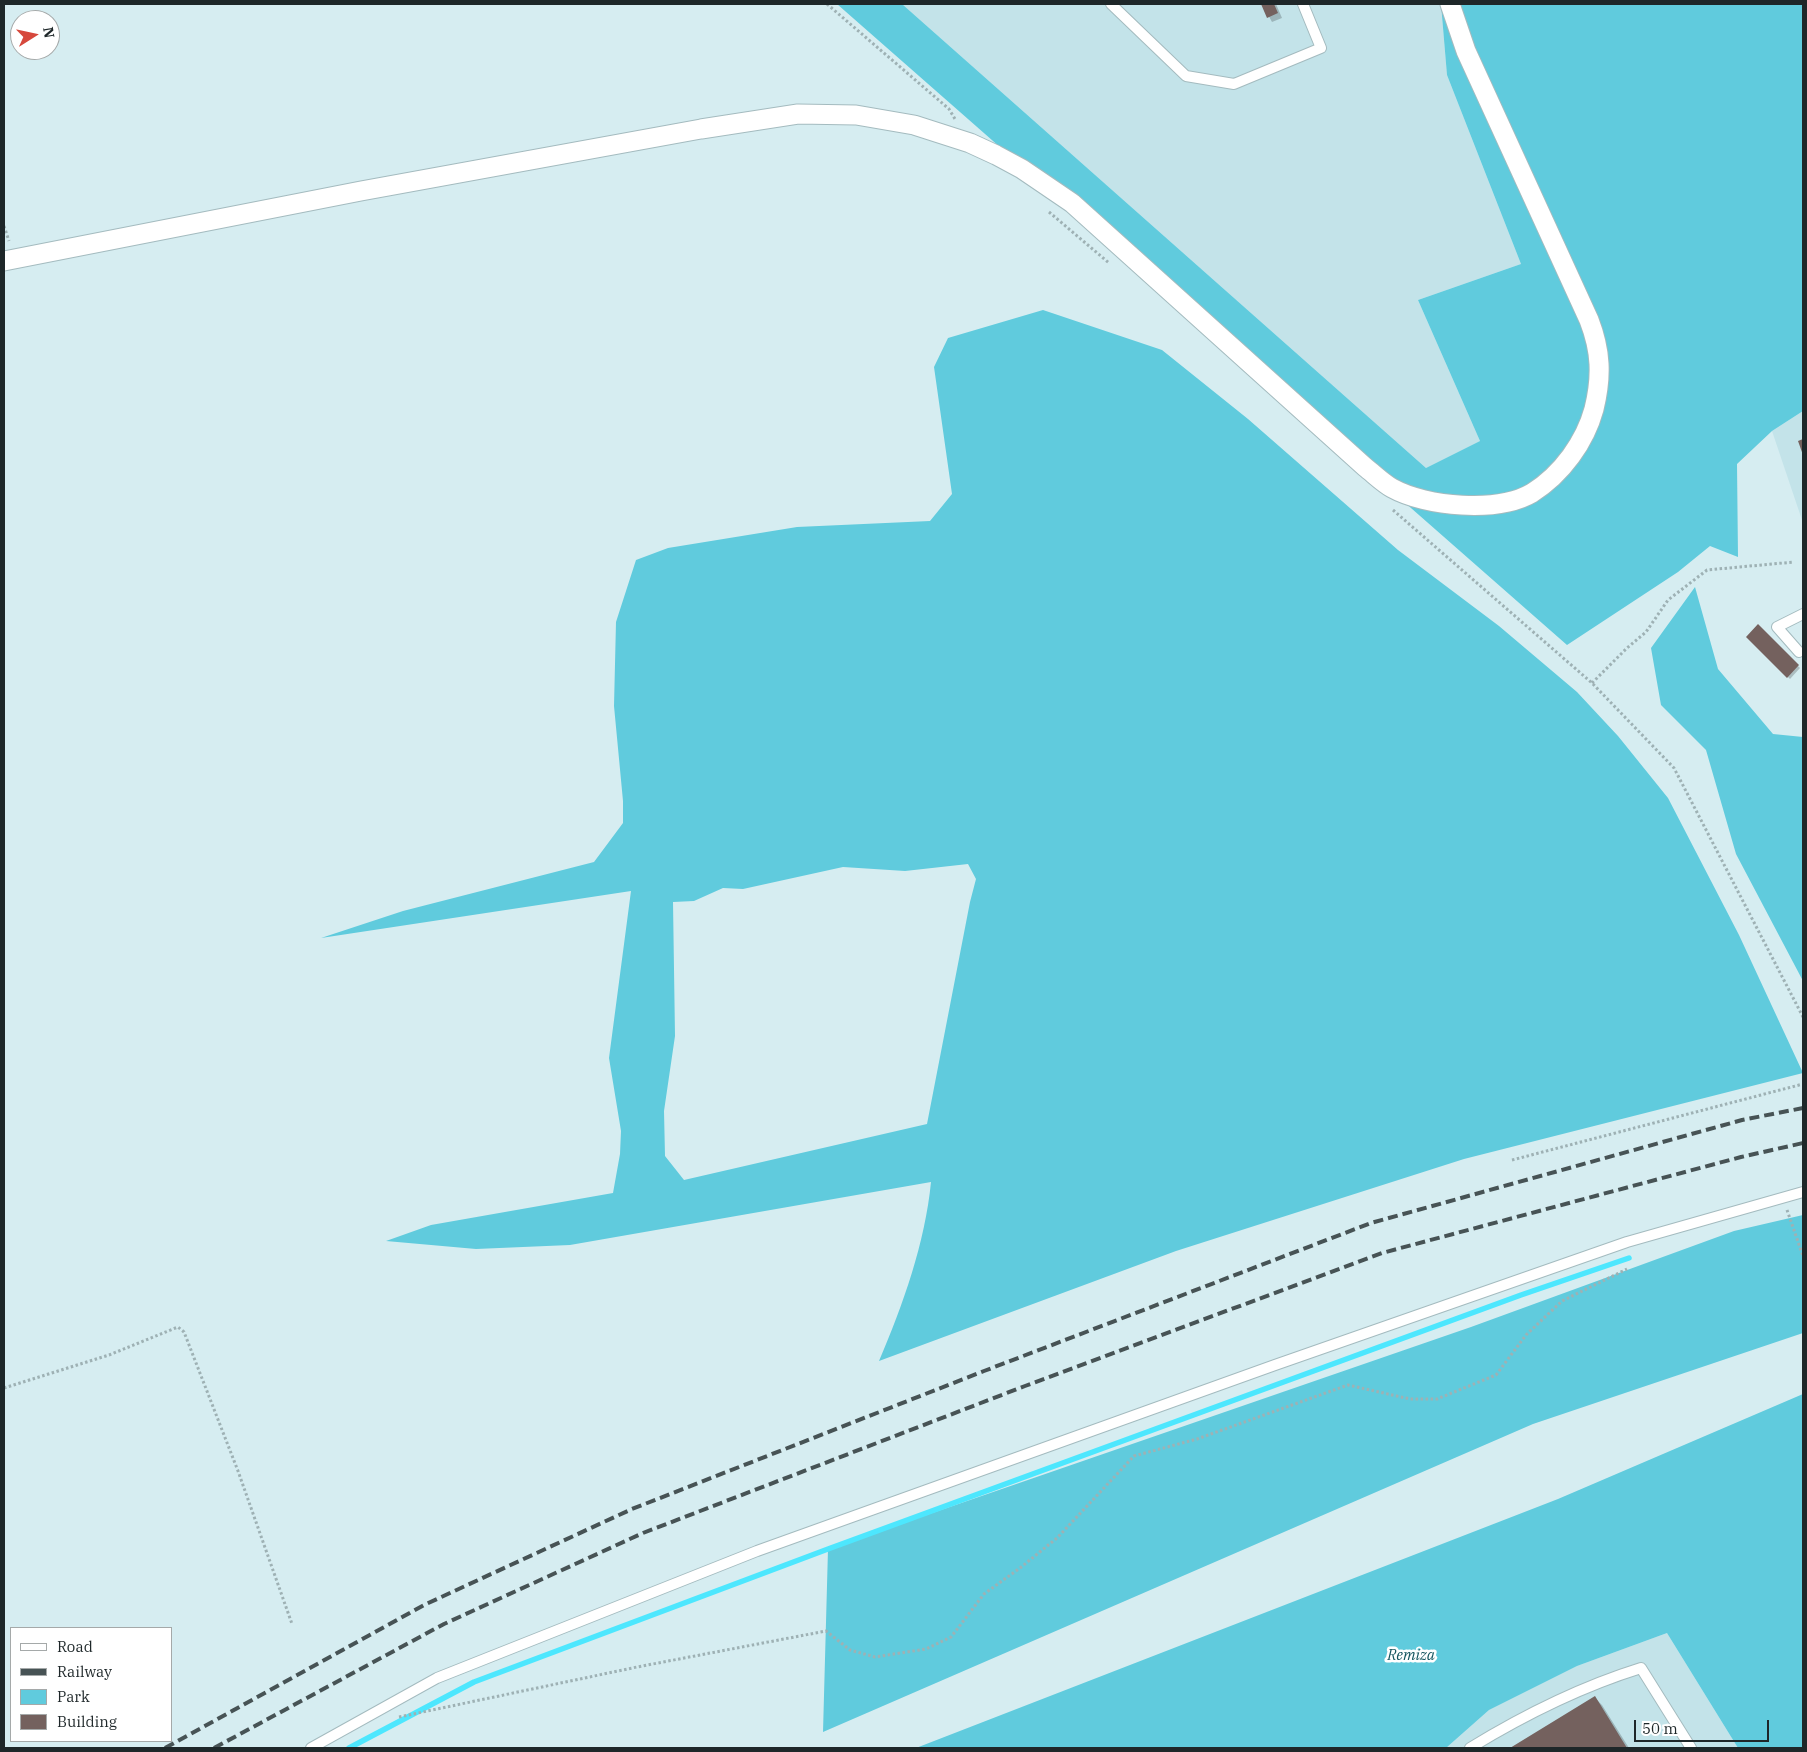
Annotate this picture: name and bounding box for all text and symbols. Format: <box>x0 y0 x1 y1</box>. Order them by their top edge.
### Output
north arrow <box>10 10 60 60</box>
text: N <box>39 26 59 40</box>
legend <box>10 1627 172 1742</box>
text: Road <box>57 1637 93 1656</box>
park label: Remiza <box>1387 1647 1435 1665</box>
text: Railway <box>57 1662 112 1681</box>
text: Park <box>57 1687 90 1706</box>
scale bar <box>1637 1710 1772 1742</box>
text: Building <box>57 1712 117 1731</box>
text: 50 m <box>1642 1719 1678 1738</box>

